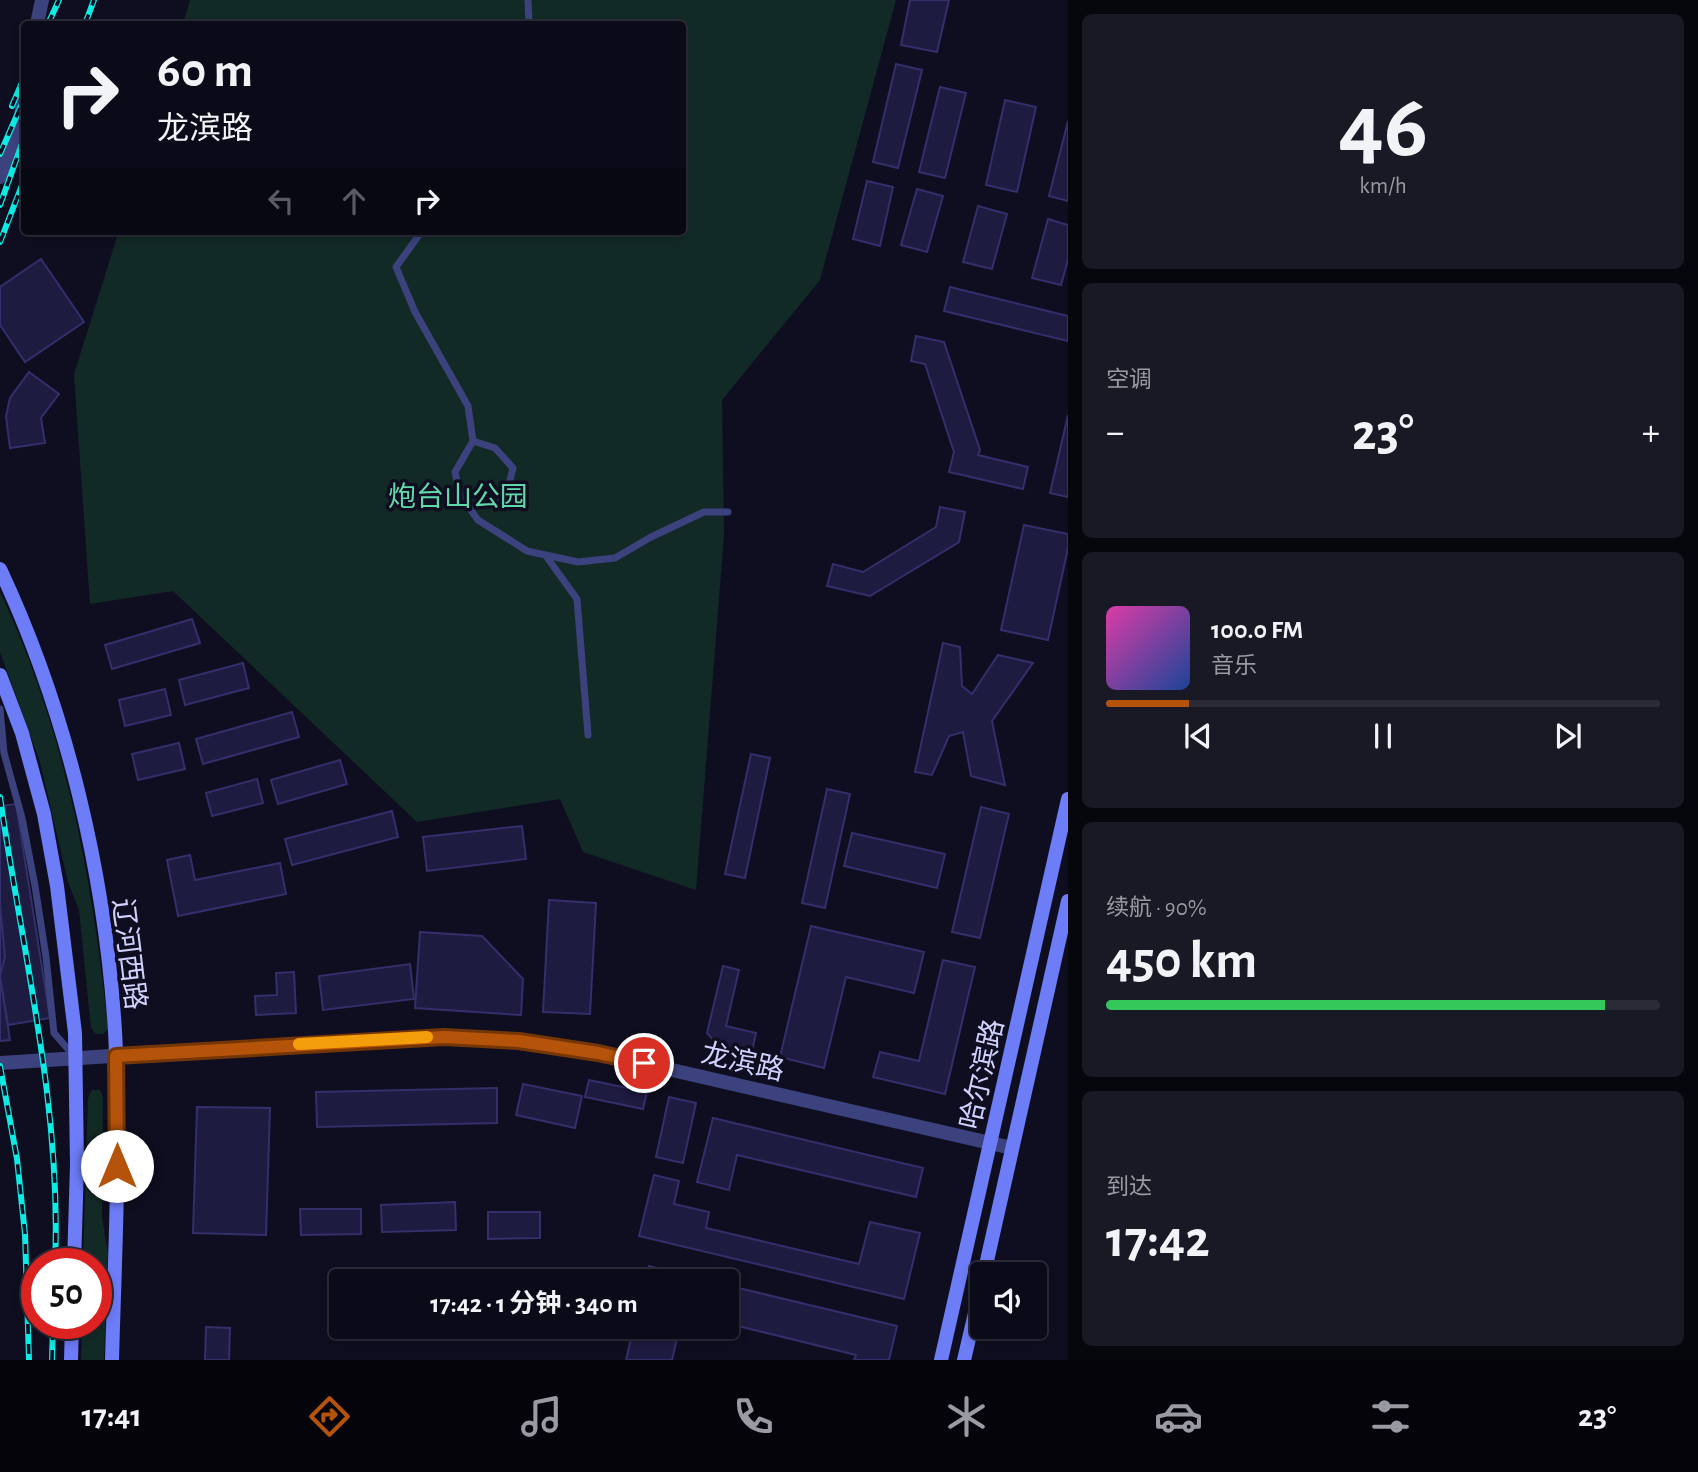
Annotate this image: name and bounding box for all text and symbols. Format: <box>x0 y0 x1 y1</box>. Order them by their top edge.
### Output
text: 60 m <box>157 47 253 96</box>
icon: right <box>42 49 133 140</box>
text: 46 <box>1338 82 1428 173</box>
text: 龙滨路 <box>157 113 253 145</box>
text: km/h <box>1359 175 1407 198</box>
icon: left <box>262 182 300 220</box>
icon: ahead <box>335 182 373 220</box>
icon: right <box>408 182 446 220</box>
text: 空调 <box>1106 369 1152 392</box>
text: 23° <box>1352 407 1414 459</box>
text: − <box>1106 414 1124 452</box>
text: + <box>1642 414 1660 452</box>
park label: 炮台山公园 <box>388 482 528 512</box>
text: 100.0 FM <box>1211 617 1303 643</box>
text: 音乐 <box>1211 655 1257 678</box>
icon: previous <box>1179 717 1217 755</box>
icon: pause <box>1364 717 1402 755</box>
icon: next <box>1549 717 1587 755</box>
street label: 辽河西路 <box>107 897 151 1012</box>
text: 续航 · 90% <box>1106 897 1207 920</box>
text: 450 km <box>1106 935 1257 987</box>
street label: 哈尔滨路 <box>955 1016 1009 1132</box>
pin <box>614 1033 674 1093</box>
street label: 龙滨路 <box>698 1038 787 1086</box>
icon: arrive <box>625 1044 663 1082</box>
position arrow <box>80 1129 154 1203</box>
text: 到达 <box>1106 1176 1152 1199</box>
text: 17:42 <box>1106 1214 1210 1266</box>
speed limit sign: 50 <box>21 1248 112 1339</box>
map controls <box>970 1262 1047 1339</box>
button: sound <box>970 1262 1047 1339</box>
text: 17:42 · 1 分钟 · 340 m <box>430 1291 638 1317</box>
icon: directions <box>305 1392 354 1441</box>
icon: music <box>517 1392 566 1441</box>
icon: phone <box>729 1392 778 1441</box>
icon: climate <box>942 1392 991 1441</box>
icon: car <box>1154 1392 1203 1441</box>
icon: filters <box>1366 1392 1415 1441</box>
text: 17:41 <box>82 1400 142 1432</box>
text: 23° <box>1578 1400 1616 1432</box>

